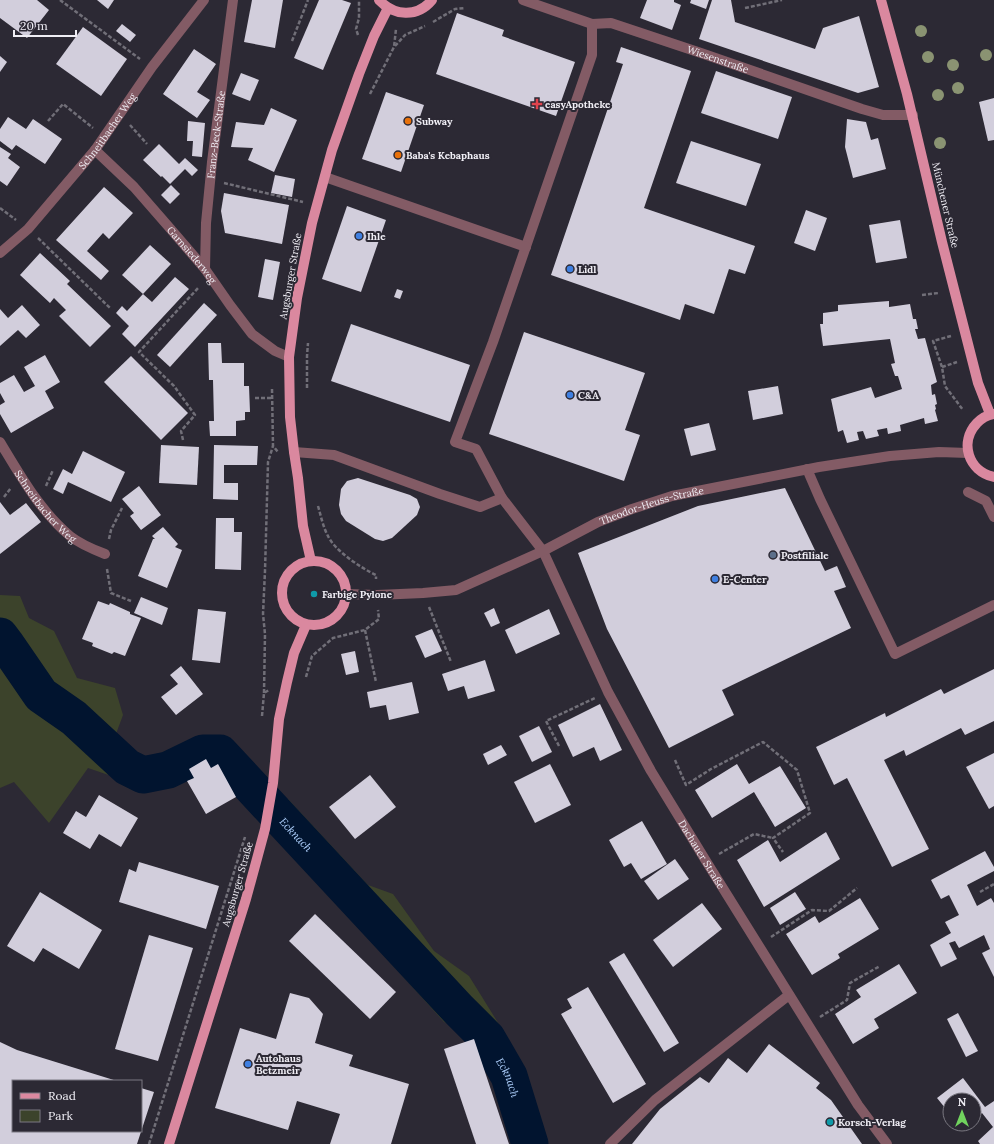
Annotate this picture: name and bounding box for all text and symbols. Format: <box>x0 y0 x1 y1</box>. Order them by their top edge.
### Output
scale bar <box>14 12 76 38</box>
text: 20 m <box>20 18 48 33</box>
street label: Wiesenstraße <box>685 43 751 76</box>
street label: Franz-Beck-Straße <box>204 89 228 179</box>
street label: Schneitbacher Weg <box>76 90 139 172</box>
place label: easyApotheke <box>545 98 611 111</box>
marker: easyApotheke <box>532 99 542 109</box>
place label: Subway <box>416 115 453 128</box>
marker: Subway <box>403 116 413 126</box>
place label: Baba's Kebaphaus <box>406 149 490 162</box>
marker: Baba's Kebaphaus <box>393 150 403 160</box>
street label: Münchener Straße <box>929 161 962 250</box>
street label: Garnsiederweg <box>164 224 219 287</box>
place label: Ihle <box>367 230 386 243</box>
street label: Augsburger Straße <box>276 231 305 321</box>
marker: Ihle <box>354 231 364 241</box>
place label: Lidl <box>578 263 596 276</box>
marker: Lidl <box>565 264 575 274</box>
place label: C&A <box>578 389 599 402</box>
marker: C&A <box>565 390 575 400</box>
street label: Schneitbacher Weg <box>12 468 79 546</box>
street label: Theodor-Heuss-Straße <box>598 484 705 528</box>
place label: Postfiliale <box>781 549 829 562</box>
marker: Postfiliale <box>768 550 778 560</box>
place label: E-Center <box>723 573 767 586</box>
marker: E-Center <box>710 574 720 584</box>
place label: Farbige Pylone <box>322 588 393 601</box>
marker: Farbige Pylone <box>309 589 319 599</box>
water label: Ecknach <box>276 814 316 855</box>
street label: Dachauer Straße <box>675 818 728 892</box>
street label: Augsburger Straße <box>219 840 256 929</box>
place label: Autohaus Betzmeir <box>256 1052 301 1077</box>
water label: Ecknach <box>493 1055 522 1100</box>
marker: Autohaus Betzmeir <box>243 1059 253 1069</box>
legend <box>12 1080 142 1132</box>
text: Road <box>48 1088 76 1103</box>
north arrow <box>942 1092 982 1132</box>
text: N <box>958 1095 967 1109</box>
text: Park <box>48 1108 74 1123</box>
place label: Korsch-Verlag <box>838 1116 906 1129</box>
marker: Korsch-Verlag <box>825 1117 835 1127</box>

